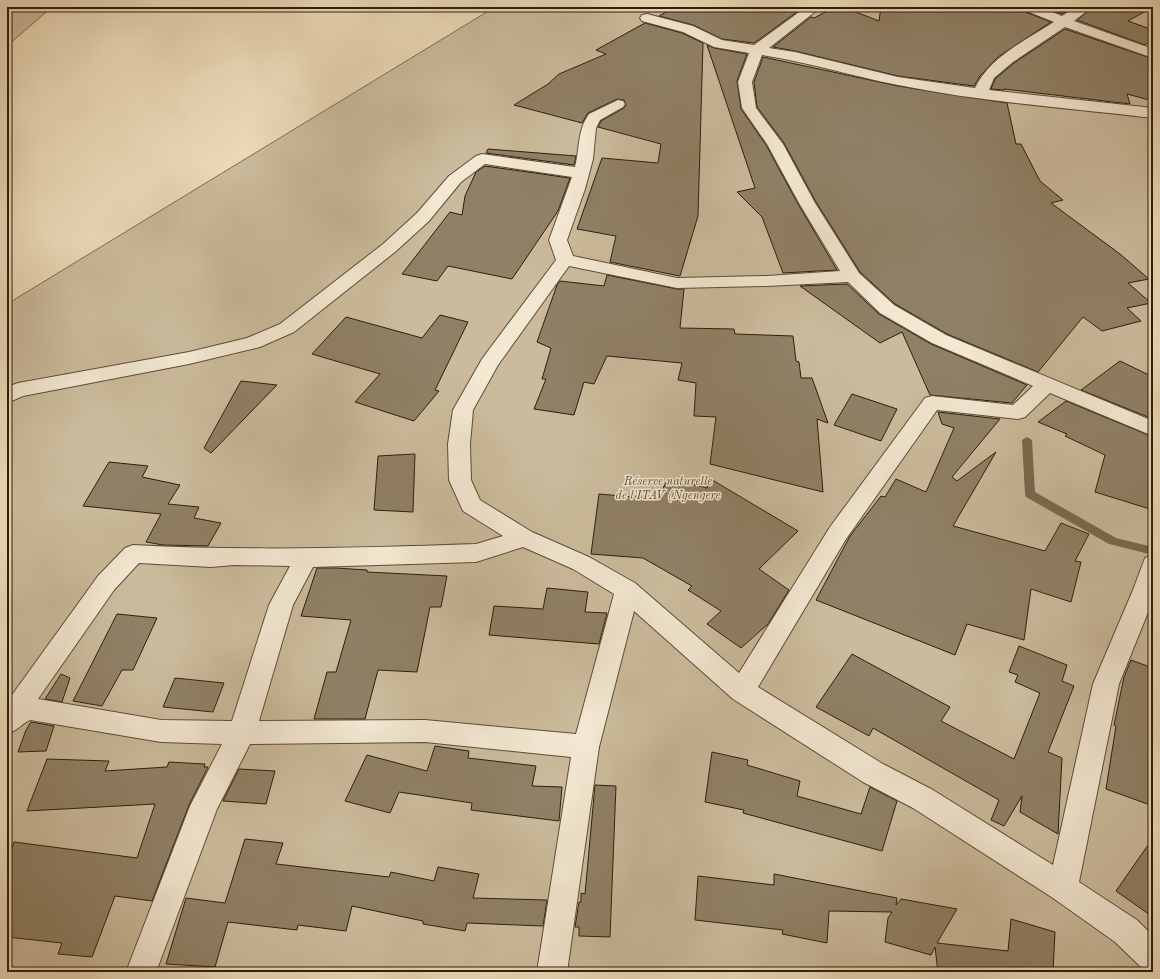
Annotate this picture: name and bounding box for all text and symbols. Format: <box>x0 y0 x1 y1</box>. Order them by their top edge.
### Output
park label: Réserve naturelle de l'ITAV (Ngengere <box>616 476 720 502</box>

